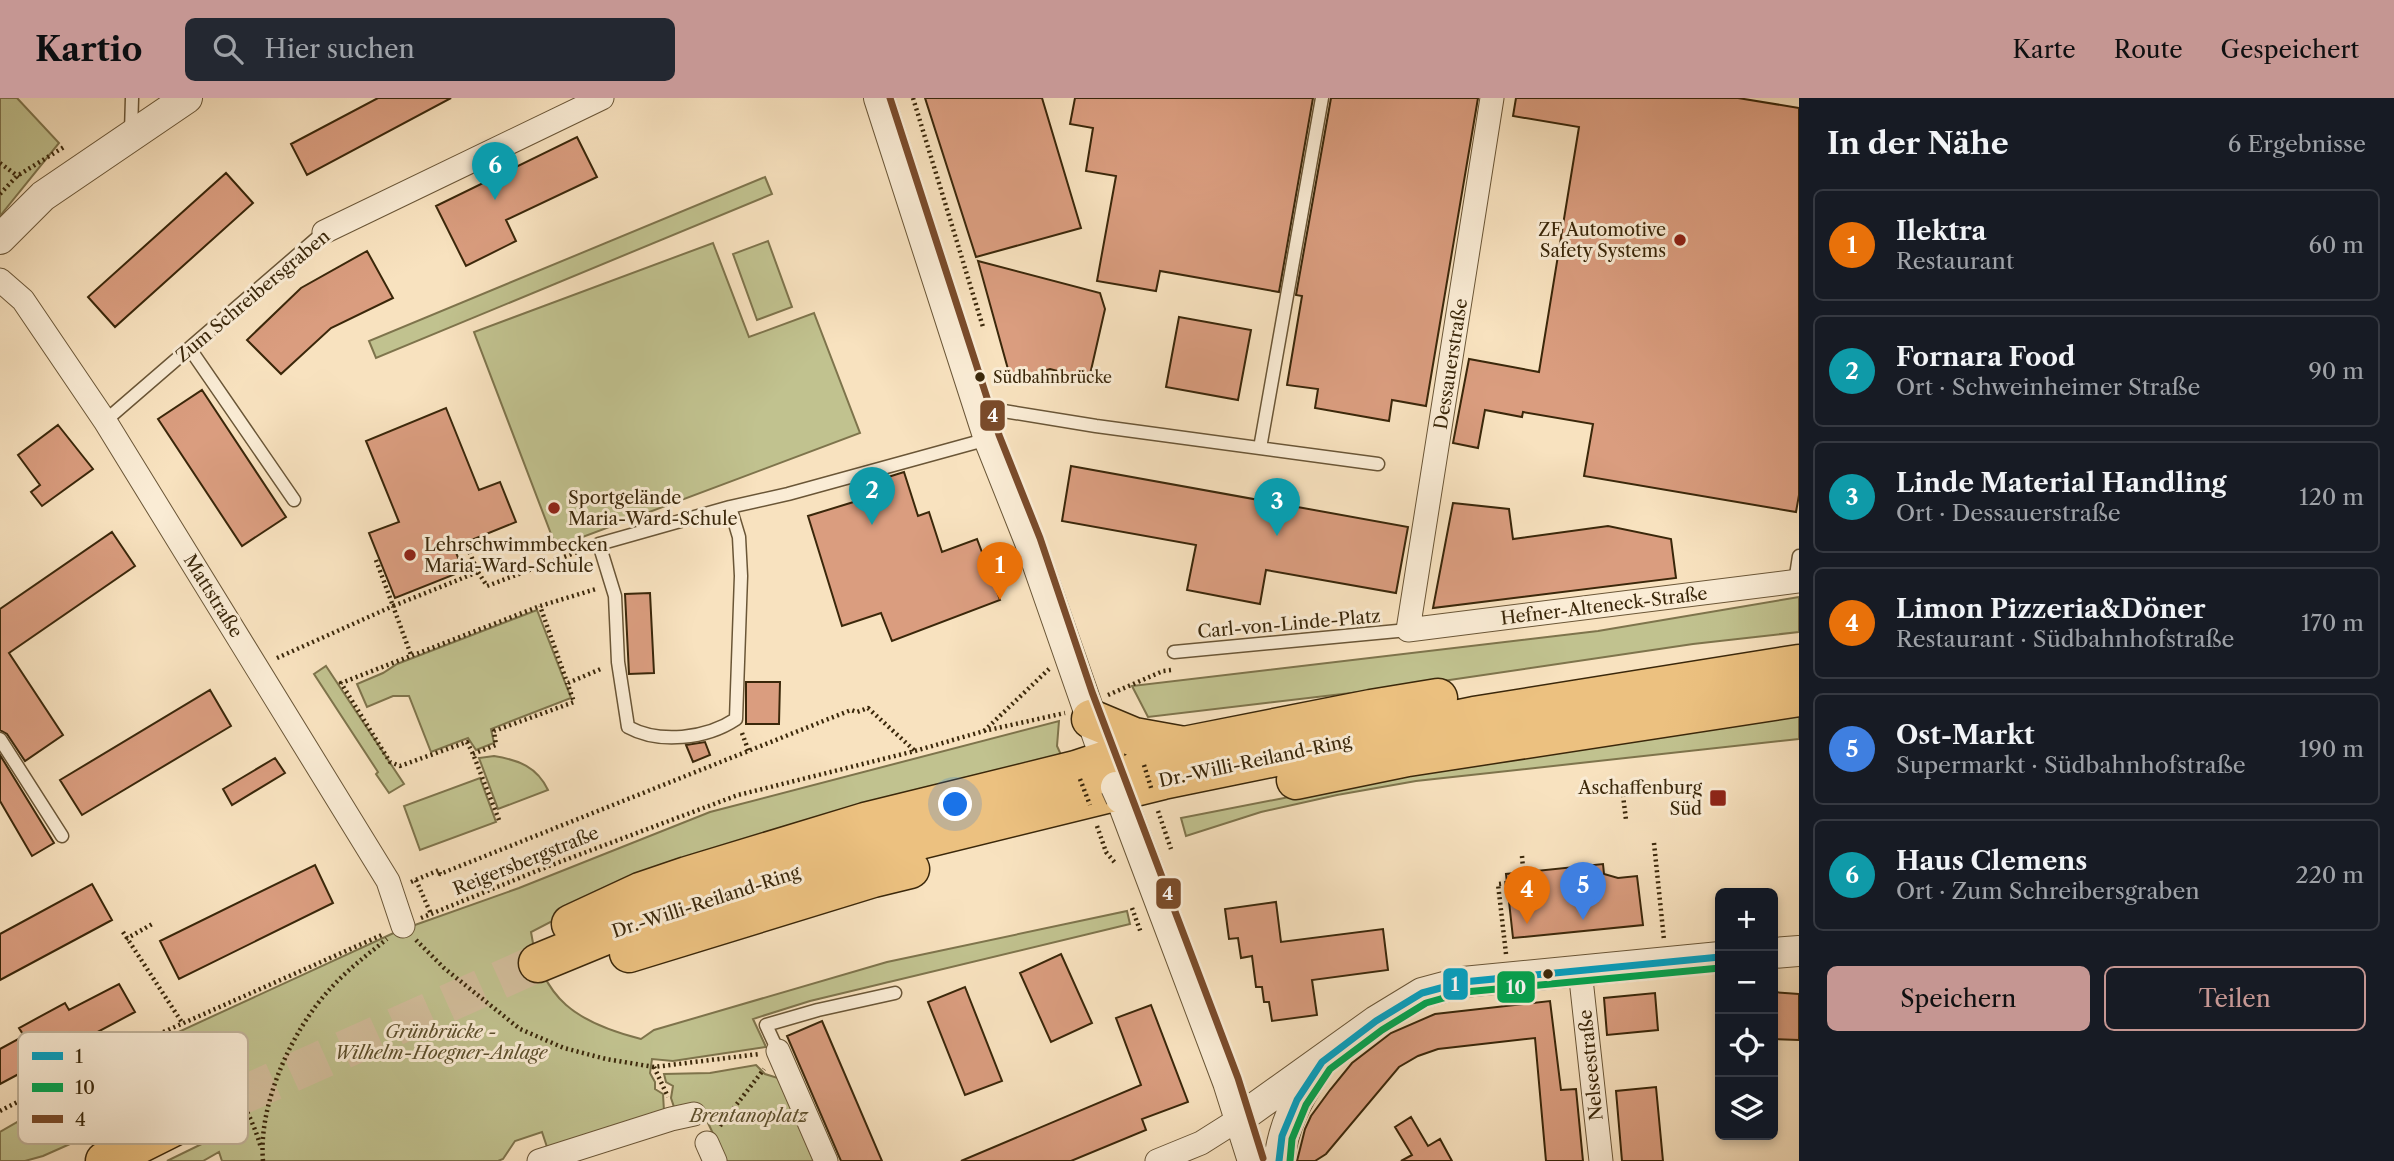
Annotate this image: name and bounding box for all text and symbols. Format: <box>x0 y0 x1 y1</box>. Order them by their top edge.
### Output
search box <box>185 18 675 81</box>
text: Kartio <box>35 29 143 70</box>
icon: search <box>209 30 247 68</box>
text: Hier suchen <box>265 33 415 65</box>
text: Karte <box>2012 35 2076 64</box>
text: Route <box>2114 35 2183 64</box>
text: Gespeichert <box>2221 35 2359 64</box>
text: In der Nähe <box>1827 125 2009 162</box>
text: 6 Ergebnisse <box>2228 130 2366 158</box>
pin: 6 <box>472 142 518 200</box>
text: Ilektra <box>1896 215 1986 247</box>
place label: ZF Automotive Safety Systems <box>1538 219 1666 262</box>
street label: Zum Schreibersgraben <box>172 225 334 367</box>
text: 1 <box>1847 231 1857 259</box>
text: 60 m <box>2308 231 2364 259</box>
marker: ZF Automotive Safety Systems <box>1672 232 1688 248</box>
text: Restaurant <box>1896 247 2014 275</box>
street label: Dessauerstraße <box>1430 297 1472 431</box>
text: Fornara Food <box>1896 341 2075 373</box>
text: 2 <box>1845 357 1859 385</box>
text: 90 m <box>2308 357 2364 385</box>
place label: Südbahnbrücke <box>993 367 1112 387</box>
marker: Südbahnbrücke <box>973 370 987 384</box>
text: Ort · Schweinheimer Straße <box>1896 373 2200 401</box>
line badge: 4 <box>979 399 1006 432</box>
text: 4 <box>987 404 999 427</box>
pin: 2 <box>849 467 895 525</box>
text: Linde Material Handling <box>1896 467 2227 499</box>
pin: 3 <box>1254 478 1300 536</box>
text: 3 <box>1846 483 1859 511</box>
text: 120 m <box>2299 483 2364 511</box>
place label: Sportgelände Maria-Ward-Schule <box>568 487 738 530</box>
text: Ort · Dessauerstraße <box>1896 499 2121 527</box>
marker: Sportgelände Maria-Ward-Schule <box>546 500 562 516</box>
place label: Lehrschwimmbecken Maria-Ward-Schule <box>424 534 608 577</box>
pin: 1 <box>977 542 1023 600</box>
marker: Lehrschwimmbecken Maria-Ward-Schule <box>402 547 418 563</box>
street label: Mattstraße <box>179 550 247 642</box>
street label: Hefner-Alteneck-Straße <box>1499 582 1709 630</box>
text: Limon Pizzeria&Döner <box>1896 593 2206 625</box>
street label: Carl-von-Linde-Platz <box>1197 605 1381 643</box>
text: 4 <box>1845 609 1859 637</box>
text: 170 m <box>2301 609 2364 637</box>
text: Restaurant · Südbahnhofstraße <box>1896 625 2234 653</box>
text: Ost-Markt <box>1896 719 2034 751</box>
street label: Dr.-Willi-Reiland-Ring <box>1157 730 1354 792</box>
text: 5 <box>1846 735 1858 763</box>
text: 190 m <box>2299 735 2364 763</box>
text: Supermarkt · Südbahnhofstraße <box>1896 751 2246 779</box>
place label: Aschaffenburg Süd <box>1577 777 1703 820</box>
your location <box>938 787 972 821</box>
marker: Aschaffenburg Süd <box>1708 788 1728 808</box>
street label: Reigersbergstraße <box>450 822 602 900</box>
text: Haus Clemens <box>1896 845 2087 877</box>
street label: Dr.-Willi-Reiland-Ring <box>609 861 803 943</box>
text: 6 <box>1845 861 1859 889</box>
text: 220 m <box>2295 861 2364 889</box>
pin: 5 <box>1560 862 1606 920</box>
pin: 4 <box>1504 866 1550 924</box>
line badge: 4 <box>1155 877 1182 910</box>
text: Ort · Zum Schreibersgraben <box>1896 877 2200 905</box>
text: 4 <box>1162 882 1174 905</box>
map controls <box>1715 888 1778 1140</box>
button: + <box>1715 888 1778 951</box>
button: − <box>1715 951 1778 1014</box>
button: Speichern <box>1827 966 2090 1031</box>
button: Teilen <box>2104 966 2366 1031</box>
line badge: 1 <box>1442 967 1469 1001</box>
unlabelled marker <box>1541 967 1555 981</box>
line badge: 10 <box>1496 970 1536 1004</box>
text: 1 <box>1451 973 1460 996</box>
text: 10 <box>1506 976 1526 999</box>
street label: Nelseestraße <box>1574 1008 1608 1122</box>
button: locate <box>1715 1014 1778 1077</box>
park label: Grünbrücke - Wilhelm-Hoegner-Anlage <box>335 1021 549 1064</box>
legend <box>18 1032 248 1144</box>
text: 1 <box>75 1045 83 1068</box>
text: 10 <box>75 1076 95 1099</box>
button: layers <box>1715 1077 1778 1140</box>
park label: Brentanoplatz <box>688 1105 810 1127</box>
text: 4 <box>75 1108 86 1131</box>

